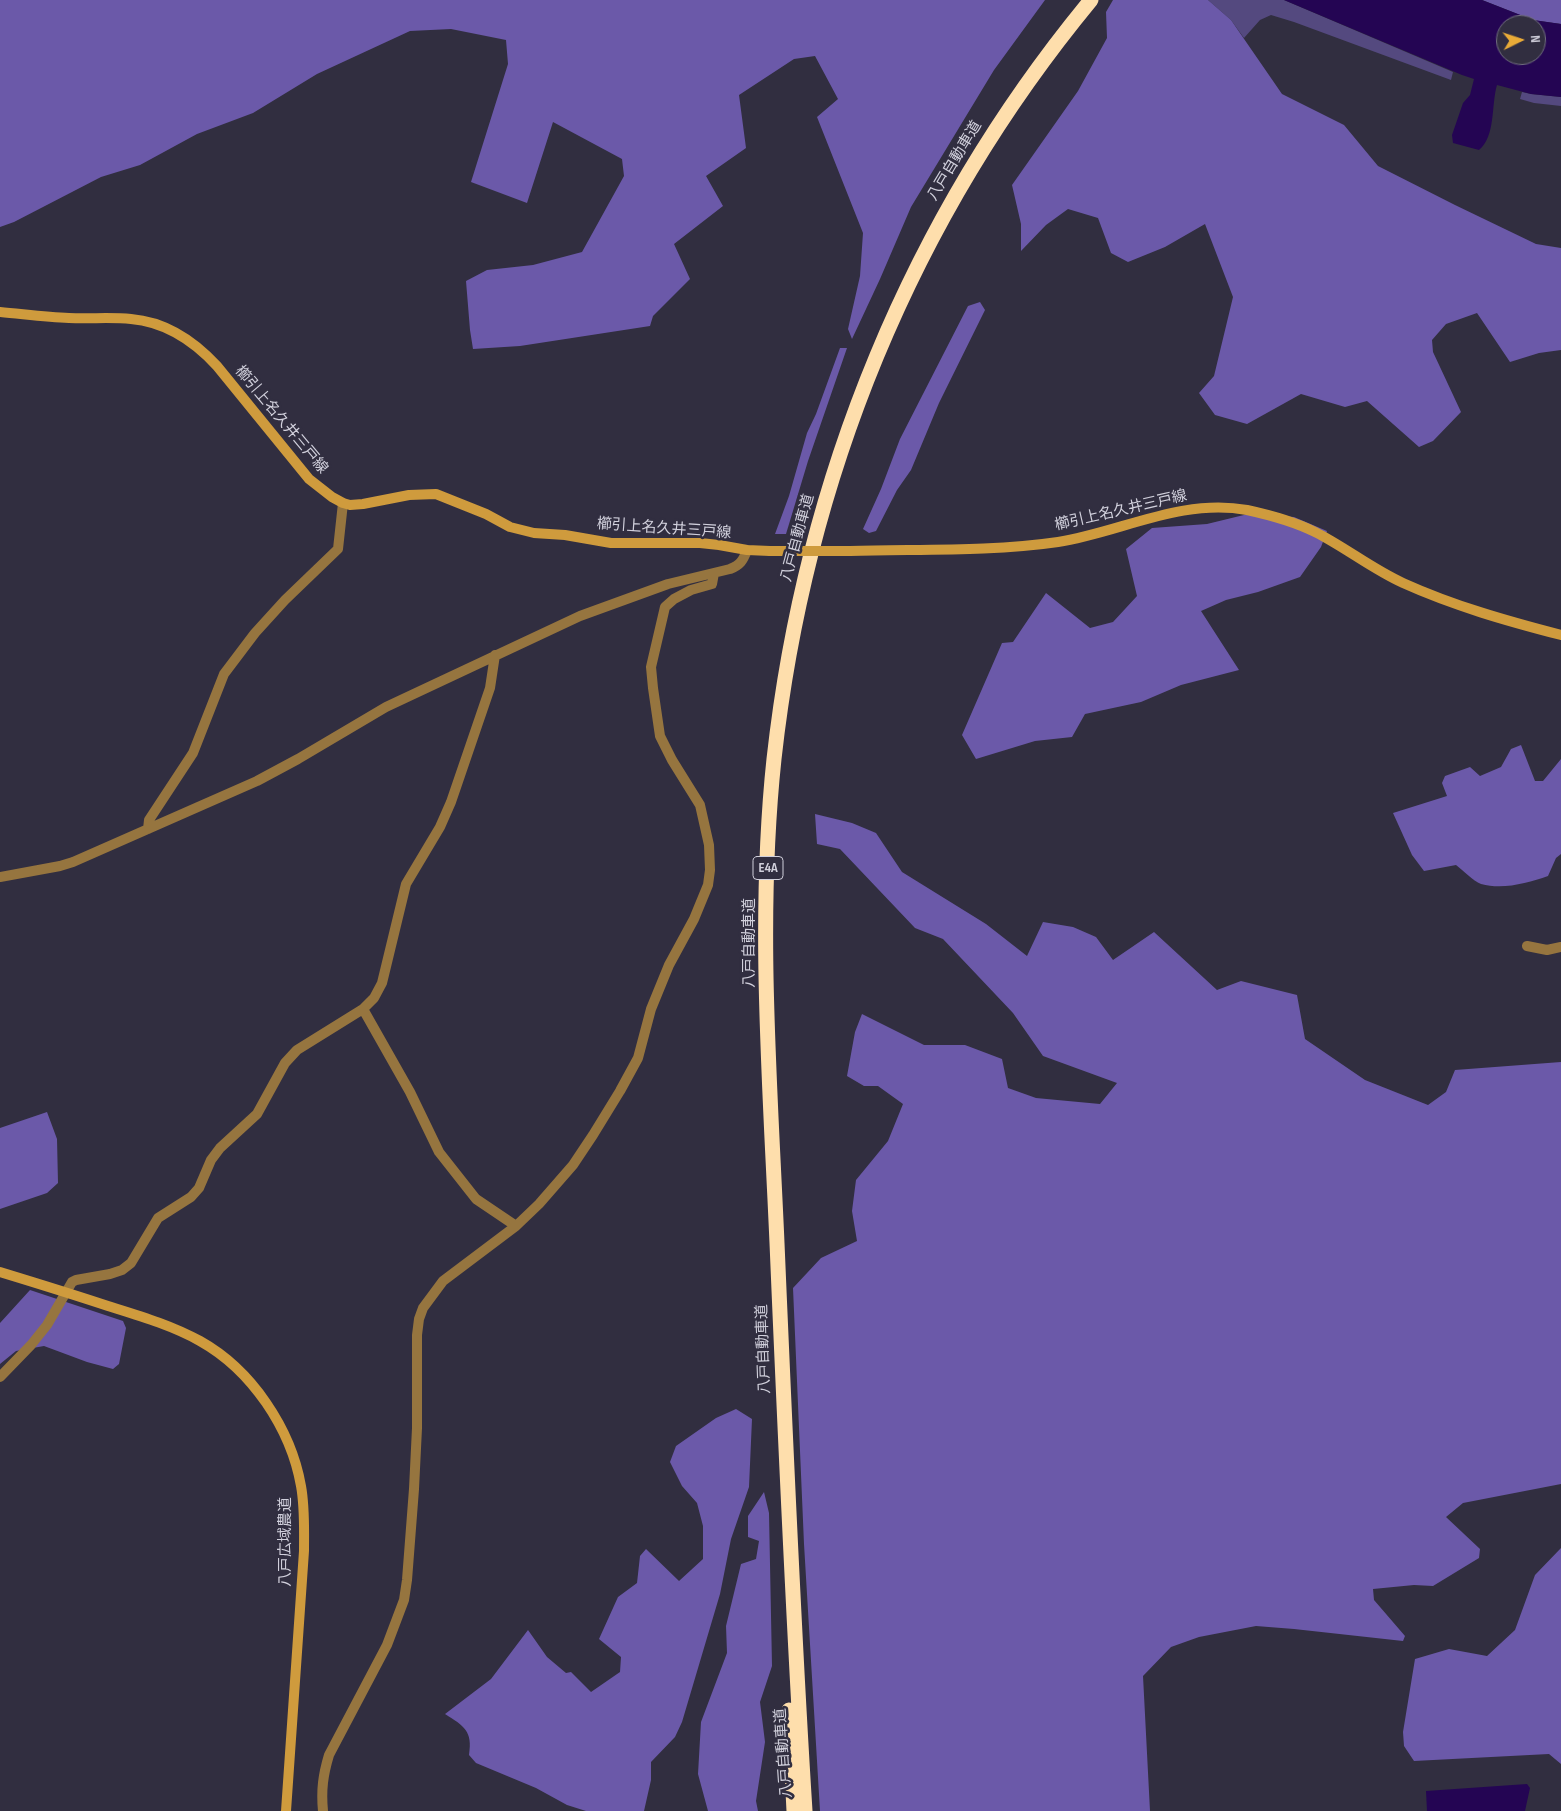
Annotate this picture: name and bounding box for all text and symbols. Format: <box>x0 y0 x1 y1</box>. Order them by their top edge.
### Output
north arrow <box>1496 15 1546 65</box>
text: N <box>1527 35 1544 43</box>
street label: 八戸自動車道 <box>924 118 986 204</box>
street label: 櫛引上名久井三戸線 <box>231 363 331 477</box>
street label: 櫛引上名久井三戸線 <box>1053 487 1189 535</box>
street label: 八戸自動車道 <box>778 492 818 584</box>
street label: 櫛引上名久井三戸線 <box>596 515 732 543</box>
road number: E4A <box>753 856 783 880</box>
street label: 八戸自動車道 <box>741 898 759 988</box>
street label: 八戸自動車道 <box>753 1304 775 1394</box>
street label: 八戸広域農道 <box>277 1497 295 1587</box>
street label: 八戸自動車道 <box>772 1707 796 1799</box>

